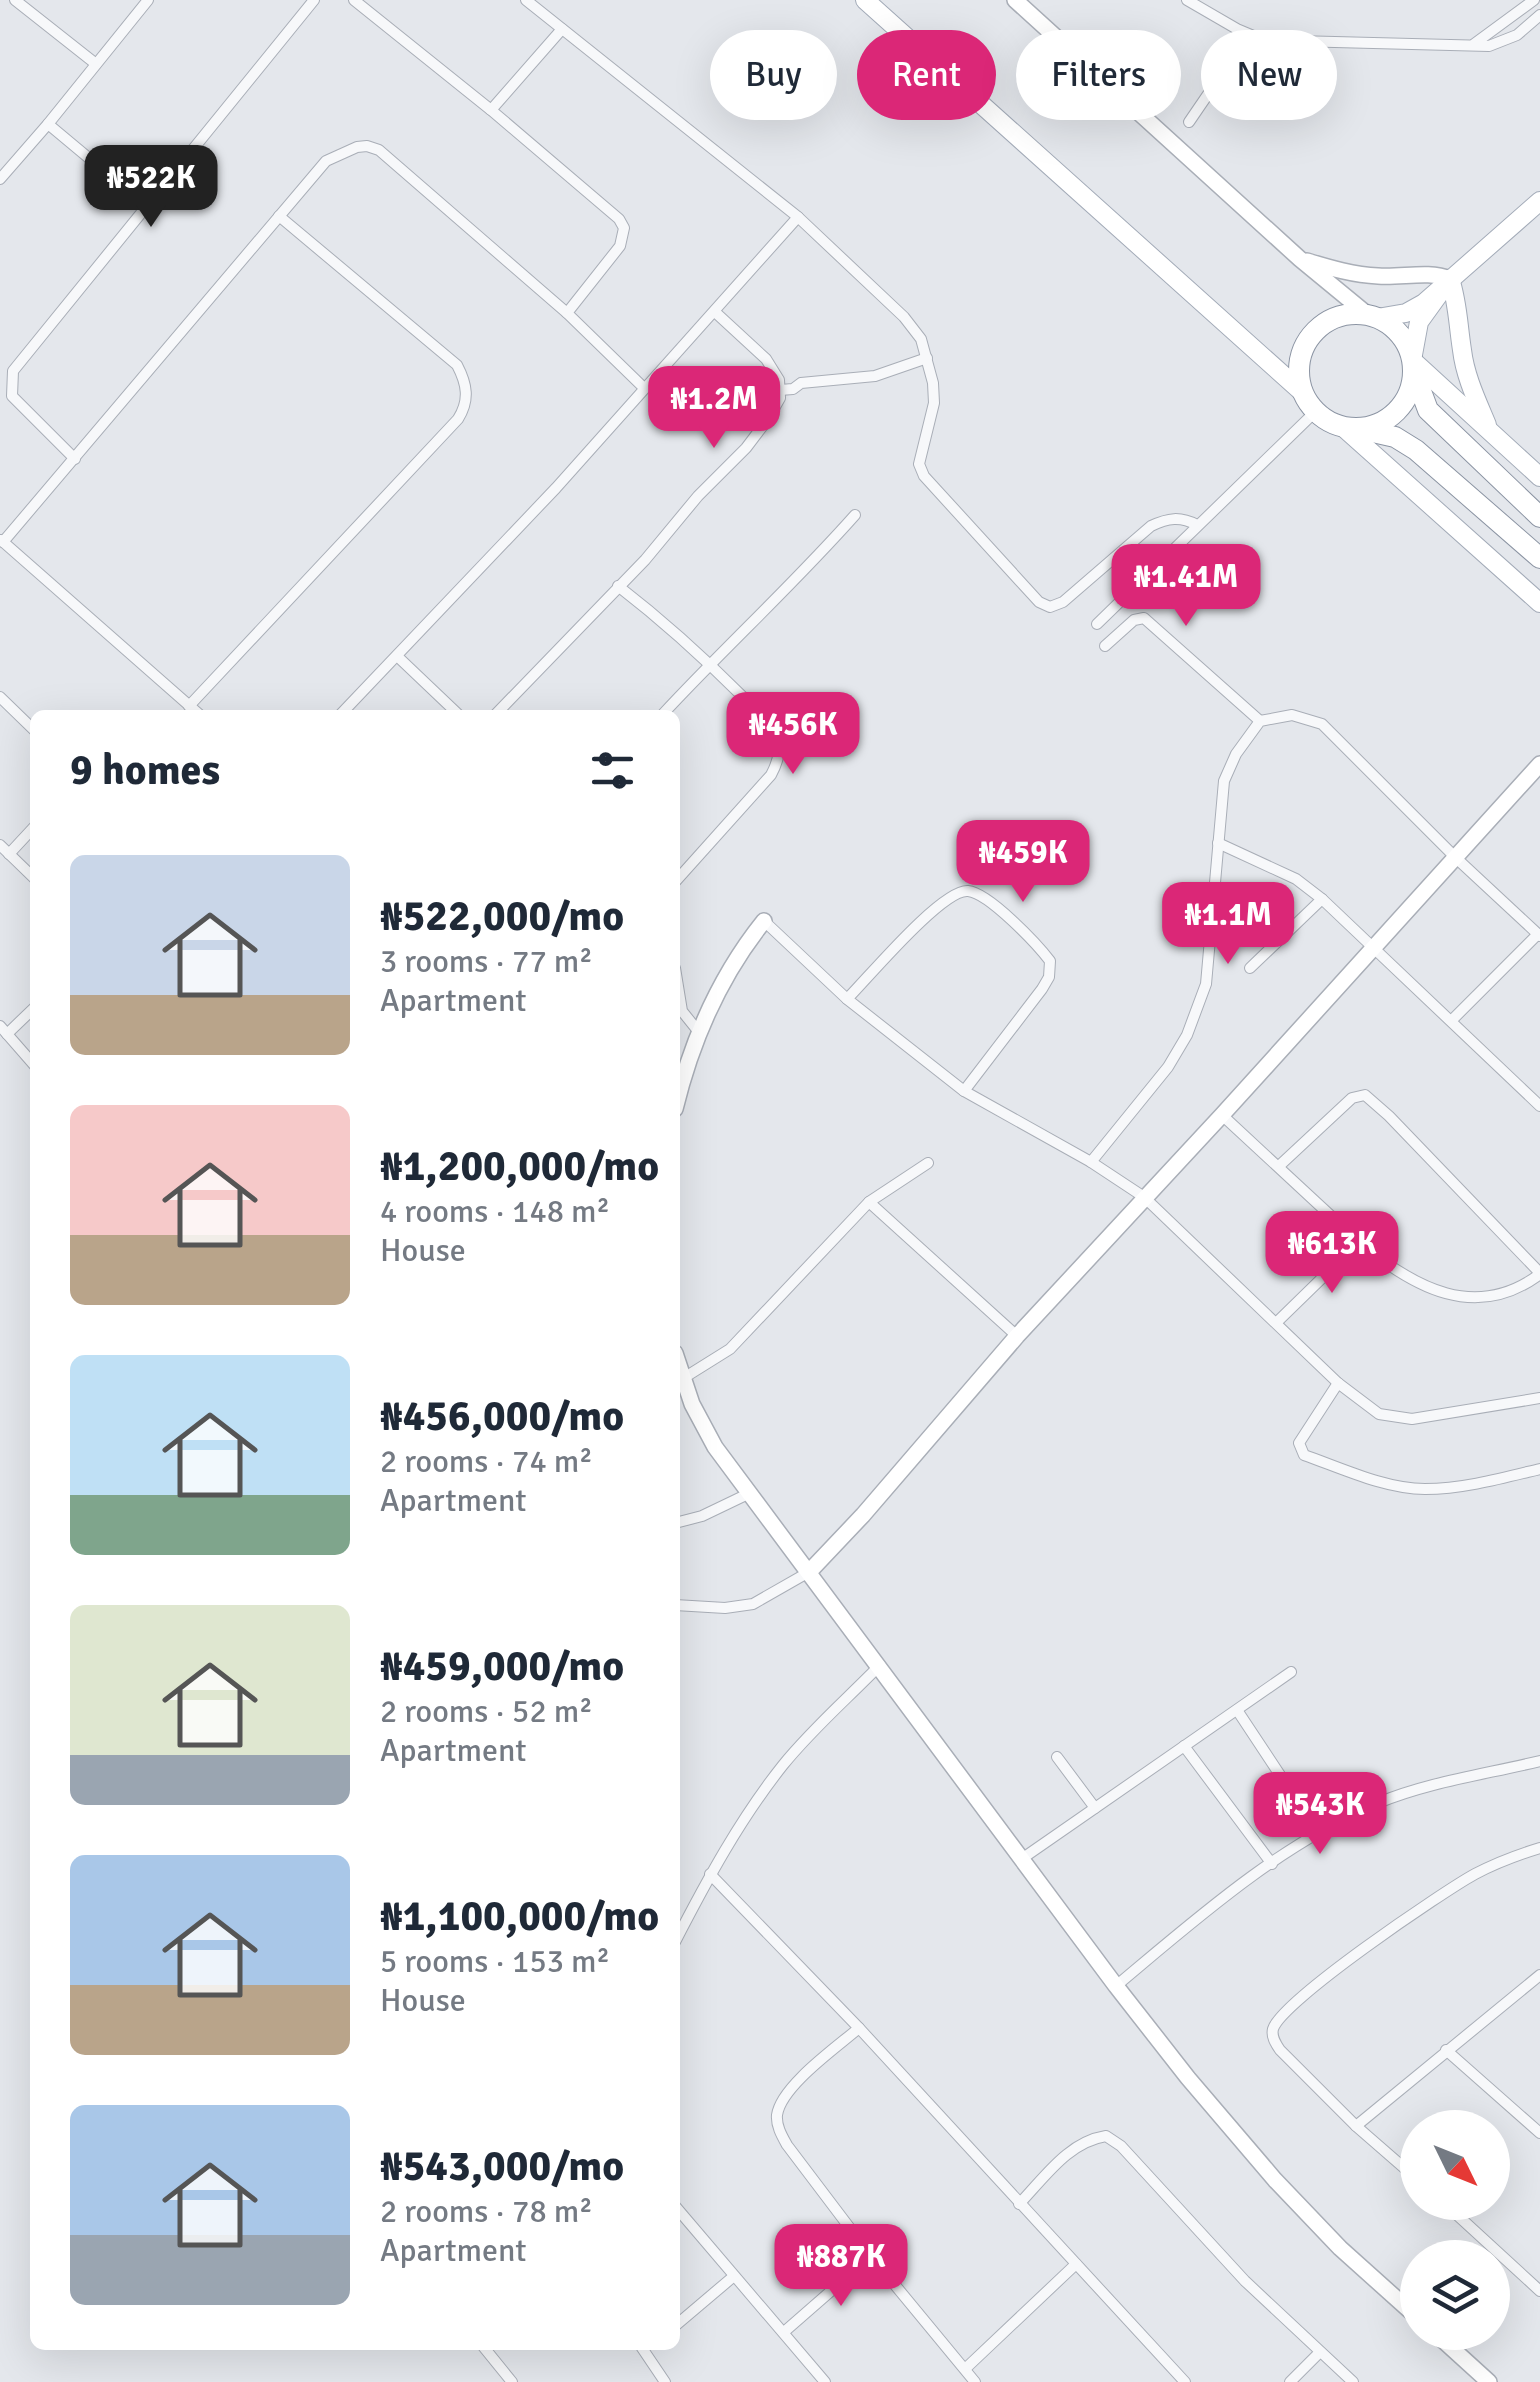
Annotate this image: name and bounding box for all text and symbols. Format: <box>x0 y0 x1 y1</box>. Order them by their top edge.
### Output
chip: Buy <box>710 30 837 120</box>
chip: Rent <box>857 30 996 120</box>
chip: Filters <box>1016 30 1181 120</box>
chip: New <box>1201 30 1337 120</box>
pin: ₦522K <box>81 145 221 230</box>
text: ₦522K <box>107 158 195 197</box>
pin: ₦1.2M <box>644 366 784 451</box>
text: ₦1.2M <box>670 379 758 418</box>
pin: ₦1.41M <box>1105 544 1267 629</box>
text: ₦1.41M <box>1134 557 1238 596</box>
pin: ₦456K <box>723 692 863 777</box>
text: ₦456K <box>749 705 837 744</box>
icon: filters <box>585 743 640 798</box>
text: 9 homes <box>70 745 220 796</box>
pin: ₦459K <box>953 820 1093 905</box>
text: ₦459K <box>979 833 1067 872</box>
pin: ₦1.1M <box>1158 882 1298 967</box>
text: ₦522,000/mo <box>380 891 624 942</box>
icon: home <box>150 895 270 1015</box>
text: ₦1.1M <box>1184 895 1272 934</box>
text: 3 rooms · 77 m² <box>380 942 593 981</box>
text: Apartment <box>380 981 527 1020</box>
text: ₦1,200,000/mo <box>380 1141 659 1192</box>
icon: home <box>150 1145 270 1265</box>
text: 4 rooms · 148 m² <box>380 1192 610 1231</box>
pin: ₦613K <box>1262 1211 1402 1296</box>
text: ₦613K <box>1288 1224 1376 1263</box>
text: House <box>380 1231 466 1270</box>
text: ₦456,000/mo <box>380 1391 624 1442</box>
icon: home <box>150 1395 270 1515</box>
text: 2 rooms · 74 m² <box>380 1442 593 1481</box>
text: Apartment <box>380 1481 527 1520</box>
text: ₦459,000/mo <box>380 1641 624 1692</box>
icon: home <box>150 1645 270 1765</box>
text: 2 rooms · 52 m² <box>380 1692 593 1731</box>
text: Apartment <box>380 1731 527 1770</box>
pin: ₦543K <box>1250 1772 1390 1857</box>
text: ₦543K <box>1276 1785 1364 1824</box>
text: ₦1,100,000/mo <box>380 1891 659 1942</box>
icon: home <box>150 1895 270 2015</box>
text: 5 rooms · 153 m² <box>380 1942 610 1981</box>
text: House <box>380 1981 466 2020</box>
north arrow <box>1400 2110 1510 2220</box>
map controls <box>1400 2110 1510 2350</box>
text: ₦543,000/mo <box>380 2141 624 2192</box>
icon: home <box>150 2145 270 2265</box>
text: 2 rooms · 78 m² <box>380 2192 593 2231</box>
pin: ₦887K <box>771 2224 911 2309</box>
text: Apartment <box>380 2231 527 2270</box>
text: ₦887K <box>797 2237 885 2276</box>
button: layers <box>1400 2240 1510 2350</box>

